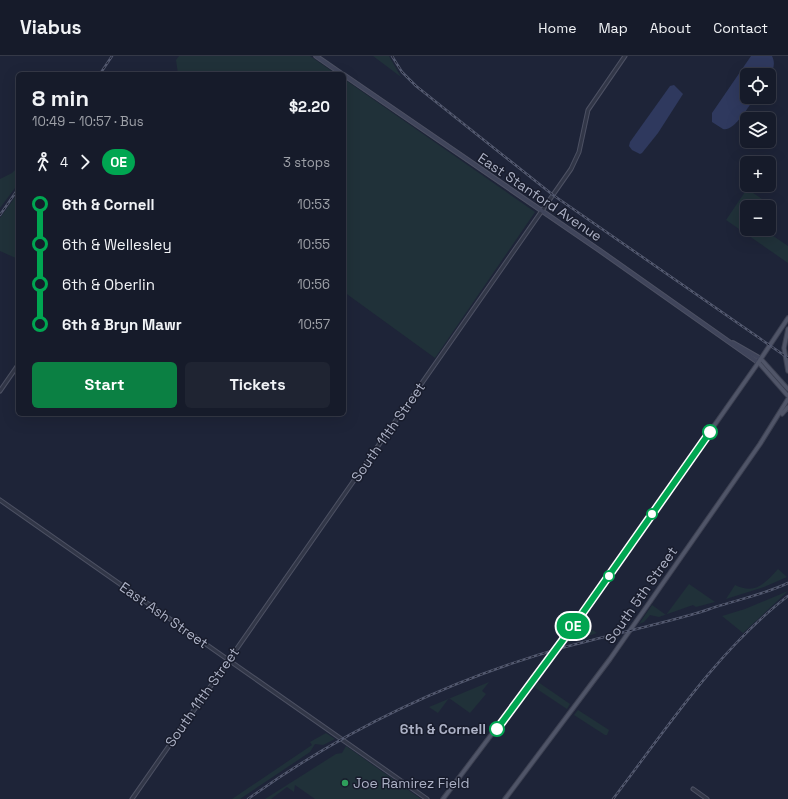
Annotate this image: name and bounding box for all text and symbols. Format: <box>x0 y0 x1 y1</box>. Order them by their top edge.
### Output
text: Viabus <box>20 15 82 40</box>
text: Home <box>538 19 576 37</box>
text: Map <box>598 19 628 37</box>
text: About <box>650 19 691 37</box>
text: Contact <box>713 19 768 37</box>
map controls <box>740 68 776 236</box>
button: locate <box>740 68 776 104</box>
text: 8 min <box>32 84 89 112</box>
text: $2.20 <box>289 97 330 116</box>
button: layers <box>740 112 776 148</box>
text: 10:49 – 10:57 · Bus <box>32 113 144 130</box>
street label: East Stanford Avenue <box>474 149 606 245</box>
icon: walk <box>32 151 54 173</box>
icon: forward <box>74 151 96 173</box>
text: 0E <box>110 153 127 171</box>
text: 4 <box>60 154 68 171</box>
text: 3 stops <box>283 154 330 171</box>
button: + <box>740 156 776 192</box>
text: 6th & Cornell <box>62 195 155 214</box>
text: 10:53 <box>297 196 330 213</box>
button: − <box>740 200 776 236</box>
text: 6th & Wellesley <box>62 235 172 254</box>
text: 10:55 <box>297 236 330 253</box>
text: 6th & Oberlin <box>62 275 155 294</box>
text: 10:56 <box>297 276 330 293</box>
text: 6th & Bryn Mawr <box>62 315 182 334</box>
text: 10:57 <box>298 316 330 333</box>
button: Start <box>32 362 177 408</box>
button: Tickets <box>185 362 330 408</box>
street label: South 11th Street <box>347 379 429 485</box>
unlabelled marker <box>702 424 718 440</box>
unlabelled marker <box>646 508 658 520</box>
street label: South 5th Street <box>601 543 681 647</box>
unlabelled marker <box>603 570 615 582</box>
street label: East Ash Street <box>116 578 212 652</box>
line badge: 0E <box>555 613 591 639</box>
text: 0E <box>565 617 581 635</box>
street label: South 11th Street <box>161 644 243 750</box>
place label: 6th & Cornell <box>400 720 486 738</box>
marker: 6th & Cornell <box>489 721 505 737</box>
place label: Joe Ramirez Field <box>353 774 470 792</box>
marker: Joe Ramirez Field <box>340 778 350 788</box>

